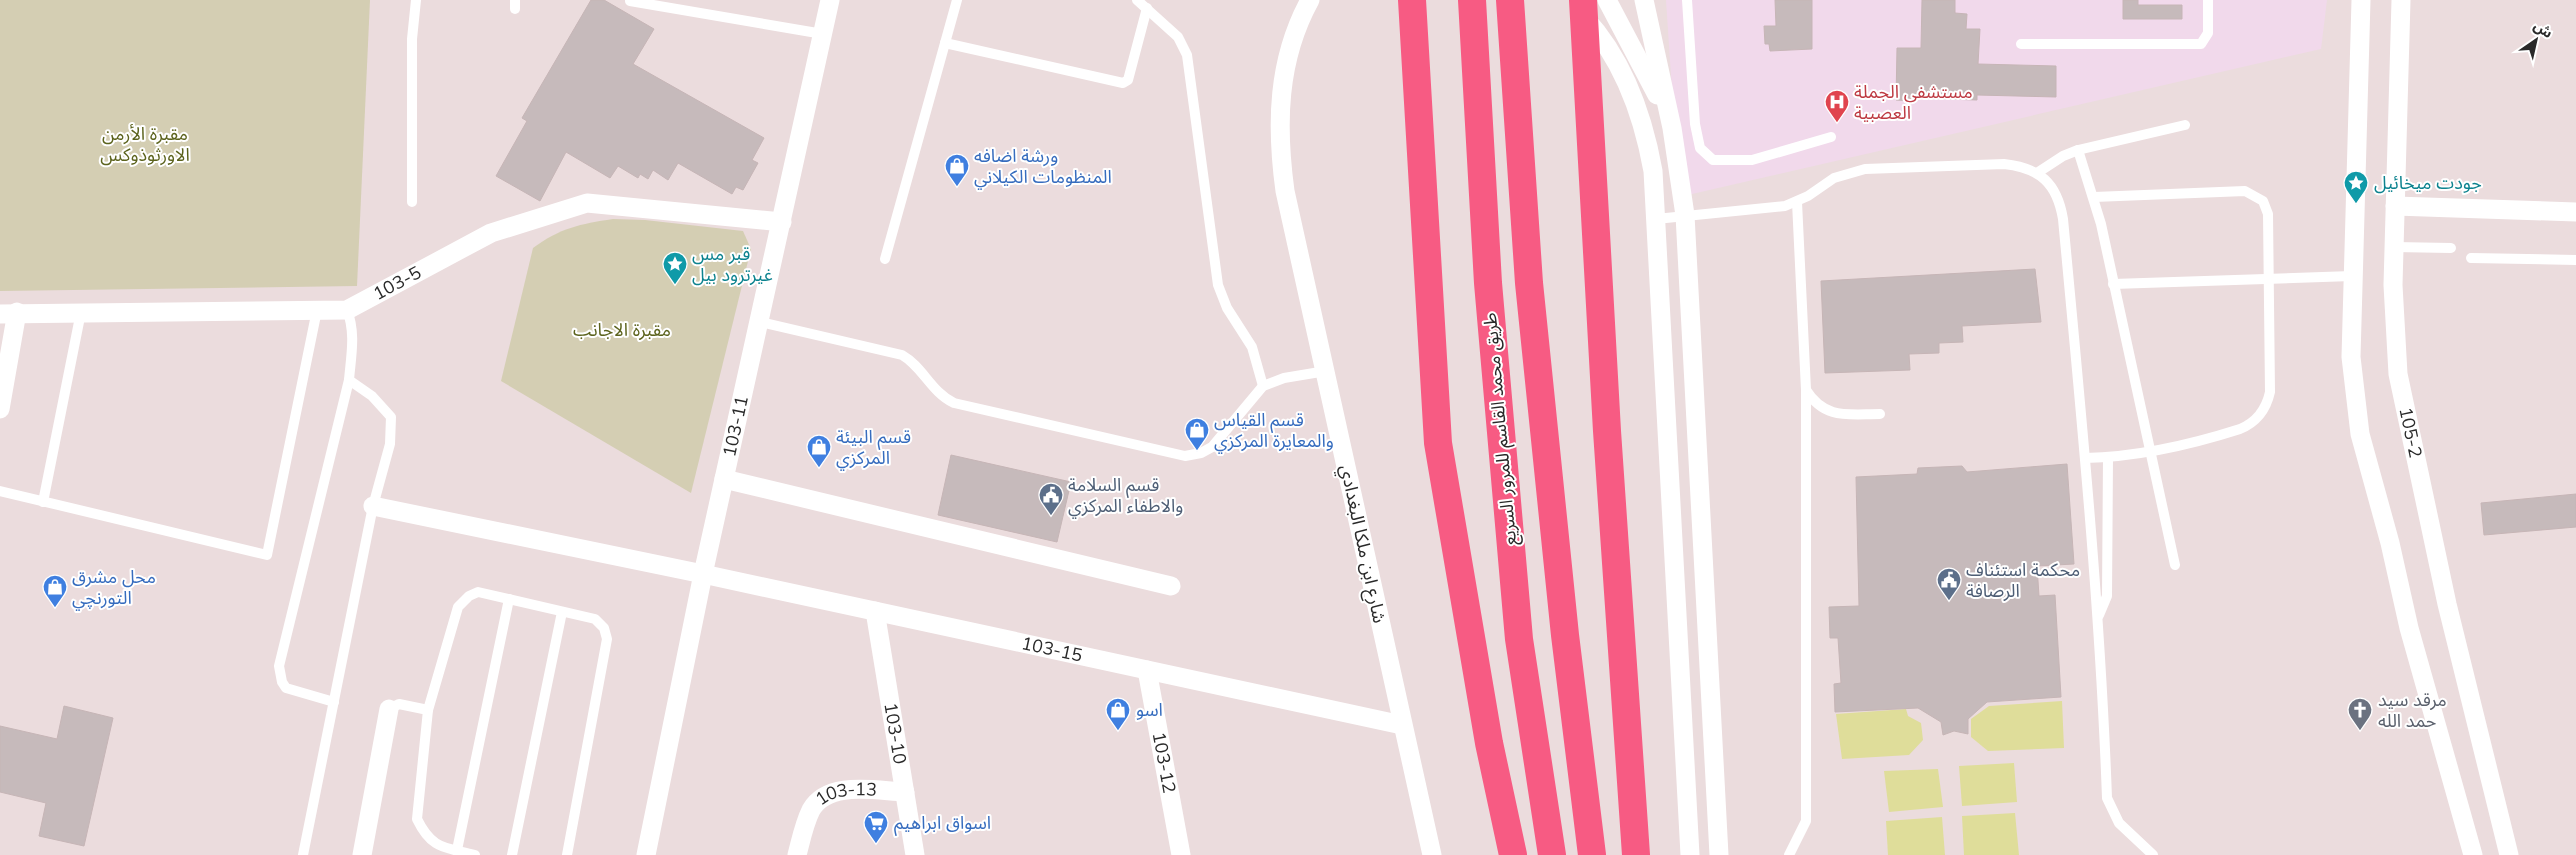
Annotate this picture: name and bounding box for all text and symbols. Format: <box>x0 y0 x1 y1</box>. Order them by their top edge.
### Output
north arrow <box>2511 15 2561 65</box>
text: ش <box>2530 16 2556 42</box>
place label: مستشفى الجملة العصبية <box>1854 80 1973 124</box>
hospital icon: مستشفى الجملة العصبية <box>1824 89 1850 123</box>
park label: مقبرة الأرمن الاورثوذوكس <box>100 122 190 166</box>
place label: ورشة اضافه المنظومات الكيلاني <box>974 144 1112 190</box>
shop icon: ورشة اضافه المنظومات الكيلاني <box>944 153 970 187</box>
place icon: جودت ميخائيل <box>2343 170 2369 204</box>
place label: جودت ميخائيل <box>2374 171 2482 194</box>
place label: قبر مس غيرترود بيل <box>692 242 773 286</box>
place icon: قبر مس غيرترود بيل <box>662 251 688 285</box>
street label: 103-5 <box>369 260 425 305</box>
street label: طريق محمد القاسم للمرور السريع <box>1478 311 1524 546</box>
park label: مقبرة الاجانب <box>573 318 671 341</box>
street label: 103-11 <box>717 394 753 459</box>
street label: 105-2 <box>2394 405 2427 460</box>
place label: قسم القياس والمعايرة المركزي <box>1214 408 1334 454</box>
shop icon: قسم القياس والمعايرة المركزي <box>1184 417 1210 451</box>
place label: قسم البيئة المركزي <box>836 425 911 471</box>
shop icon: قسم البيئة المركزي <box>806 434 832 468</box>
street label: شارع ابن ملكا البغدادي <box>1333 463 1392 626</box>
place label: قسم السلامة والاطفاء المركزي <box>1068 473 1183 519</box>
public building icon: قسم السلامة والاطفاء المركزي <box>1038 482 1064 516</box>
place label: محكمة استئناف الرصافة <box>1966 558 2080 602</box>
place label: محل مشرق التورنچي <box>72 565 156 611</box>
public building icon: محكمة استئناف الرصافة <box>1936 567 1962 601</box>
shop icon: محل مشرق التورنچي <box>42 574 68 608</box>
street label: 103-15 <box>1019 631 1085 667</box>
place label: مرقد سيد حمد الله <box>2378 688 2447 732</box>
shop icon: اسو <box>1105 697 1131 731</box>
church icon: مرقد سيد حمد الله <box>2347 697 2373 731</box>
place label: اسو <box>1136 698 1163 721</box>
street label: 103-10 <box>879 701 912 766</box>
street label: 103-12 <box>1148 730 1181 795</box>
street label: 103-13 <box>811 777 877 810</box>
supermarket icon: اسواق ابراهيم <box>863 810 889 844</box>
place label: اسواق ابراهيم <box>894 811 991 836</box>

